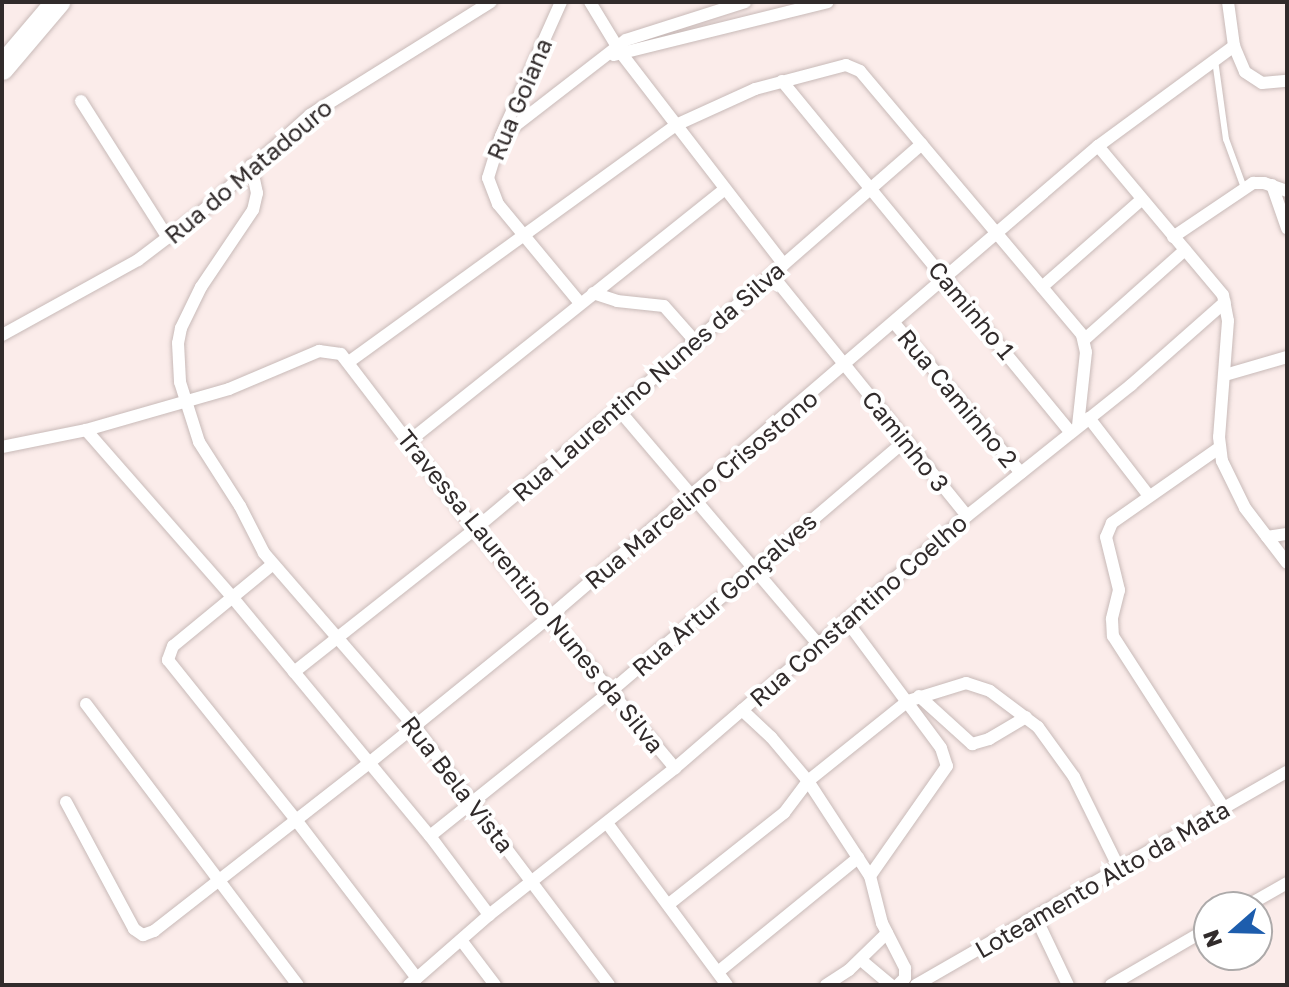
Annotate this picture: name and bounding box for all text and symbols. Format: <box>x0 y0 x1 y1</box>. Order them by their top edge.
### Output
street label: Rua Goiana <box>480 34 558 164</box>
street label: Rua do Matadouro <box>159 93 337 249</box>
street label: Rua Laurentino Nunes da Silva <box>506 255 790 507</box>
street label: Caminho 1 <box>923 255 1021 365</box>
street label: Rua Caminho 2 <box>892 323 1024 473</box>
street label: Rua Marcelino Crisostono <box>579 383 823 595</box>
street label: Caminho 3 <box>857 385 955 497</box>
street label: Travessa Laurentino Nunes da Silva <box>392 424 670 758</box>
street label: Rua Artur Gonçalves <box>626 506 822 682</box>
street label: Rua Constantino Coelho <box>743 508 973 712</box>
street label: Rua Bela Vista <box>396 710 520 858</box>
street label: Loteamento Alto da Mata <box>970 794 1234 964</box>
north arrow <box>1193 891 1273 971</box>
text: N <box>1196 926 1227 951</box>

